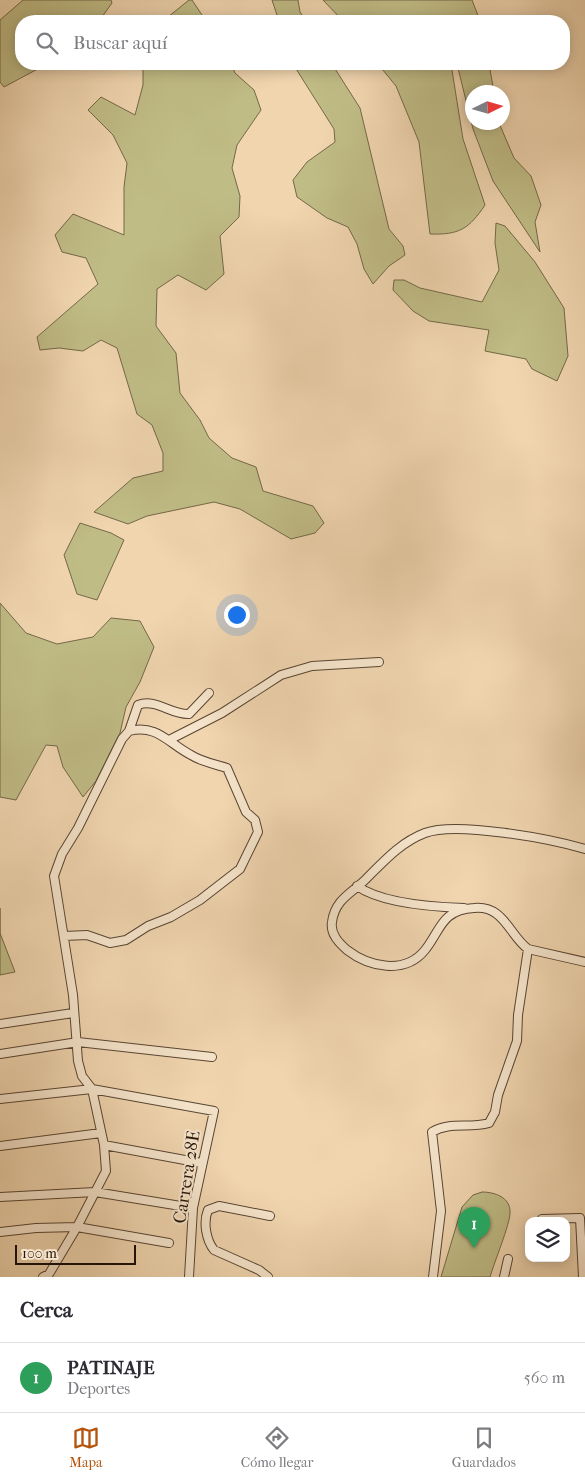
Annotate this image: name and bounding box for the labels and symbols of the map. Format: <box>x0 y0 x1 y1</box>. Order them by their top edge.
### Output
north arrow <box>465 85 510 130</box>
your location <box>224 602 250 628</box>
street label: Carrera 28E <box>169 1129 205 1225</box>
pin: 1 <box>458 1207 490 1248</box>
scale bar <box>15 1242 136 1265</box>

